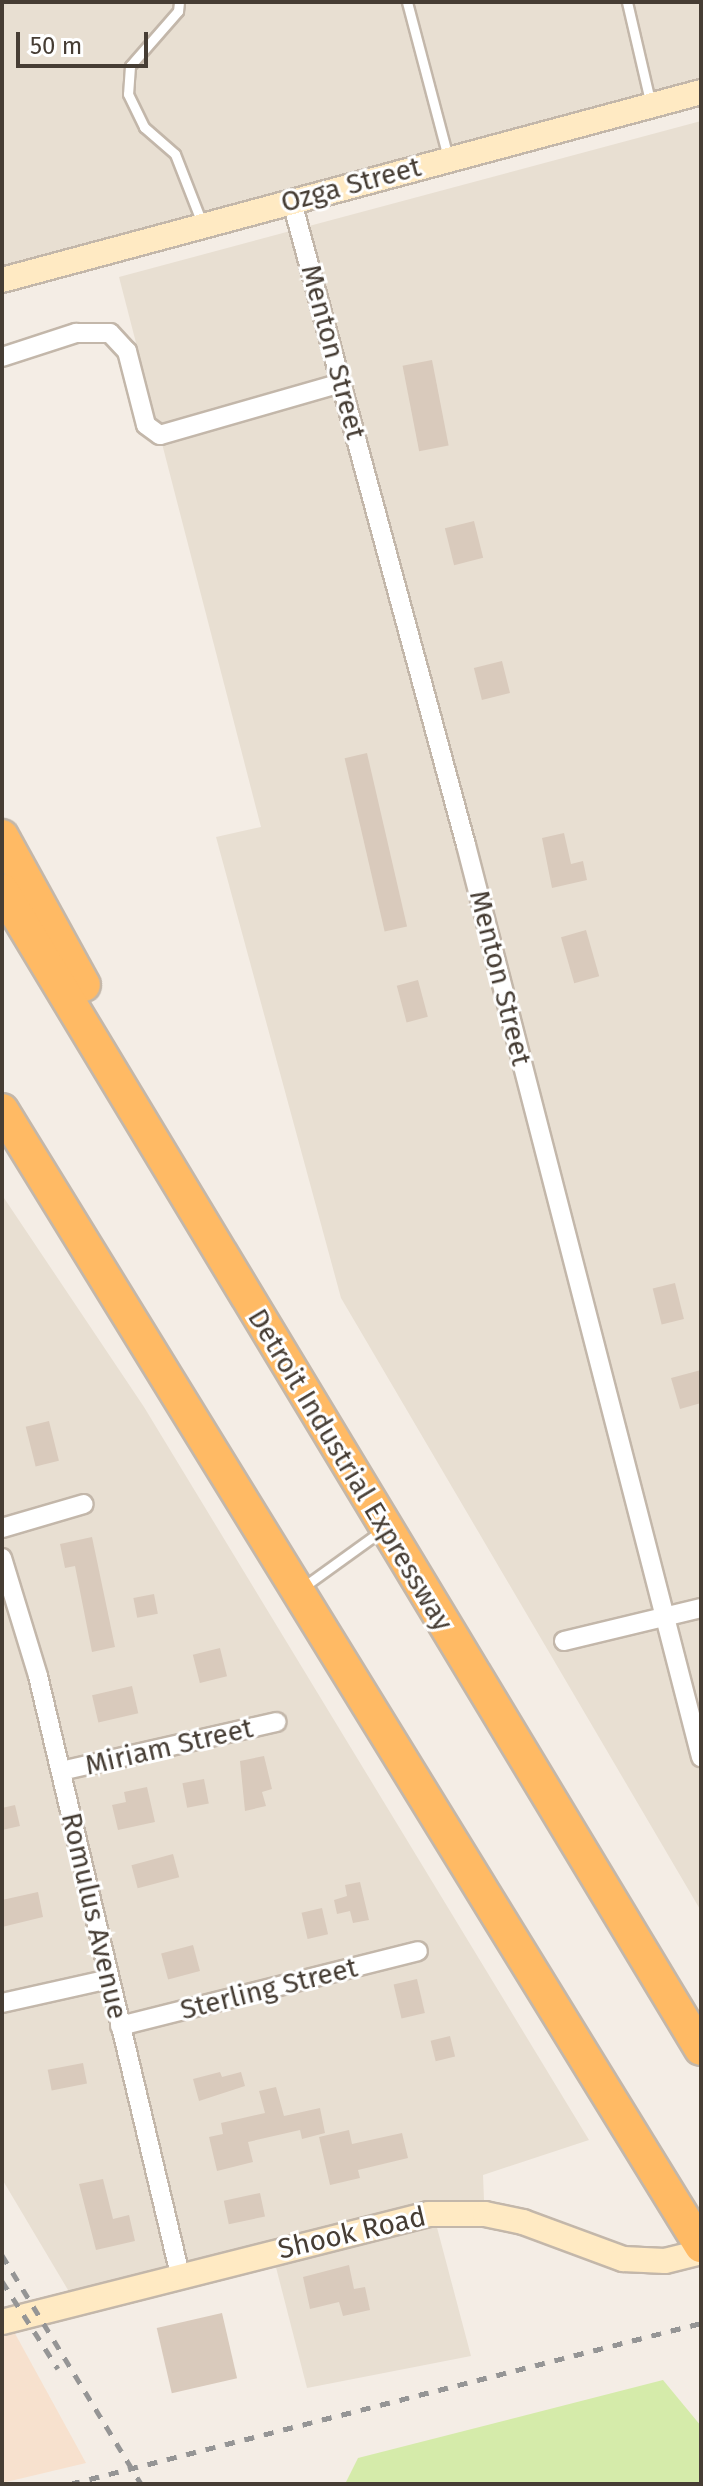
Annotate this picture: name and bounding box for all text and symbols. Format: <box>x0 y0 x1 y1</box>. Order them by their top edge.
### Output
scale bar <box>20 16 152 66</box>
text: 50 m <box>30 32 82 60</box>
street label: Ozga Street <box>277 150 425 220</box>
street label: Menton Street <box>294 261 372 443</box>
street label: Menton Street <box>462 887 538 1069</box>
street label: Detroit Industrial Expressway <box>240 1303 460 1637</box>
street label: Miriam Street <box>82 1711 256 1783</box>
street label: Romulus Avenue <box>54 1809 134 2023</box>
street label: Sterling Street <box>177 1951 361 2027</box>
street label: Shook Road <box>275 2200 429 2266</box>

